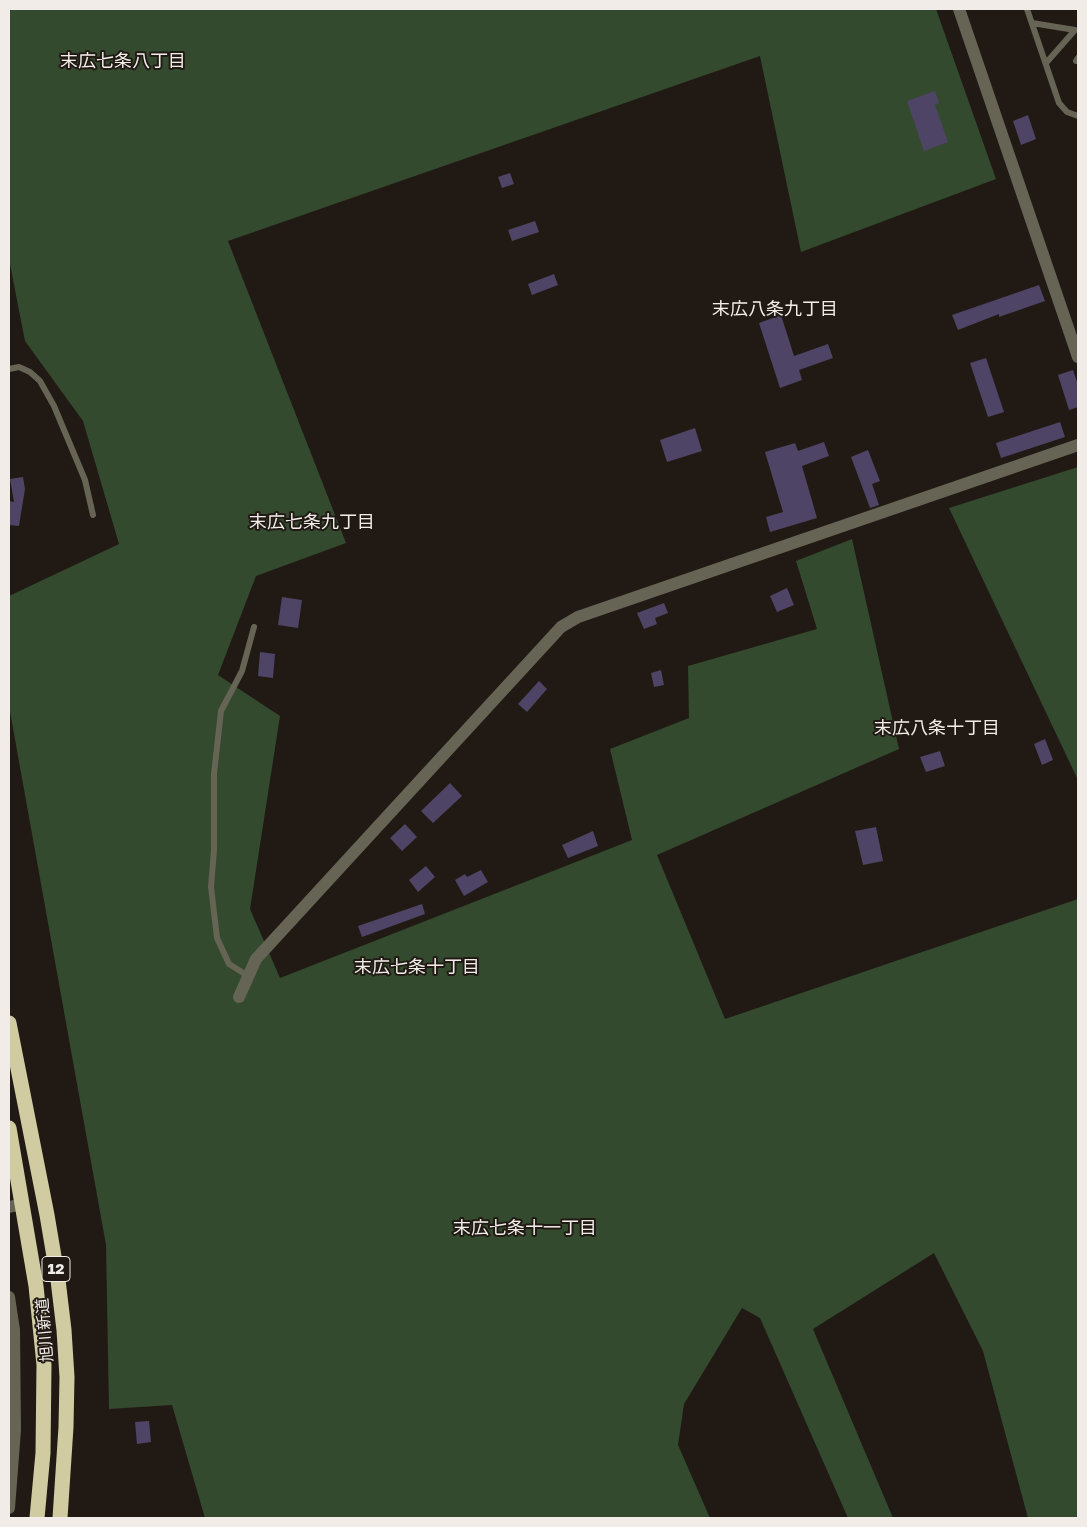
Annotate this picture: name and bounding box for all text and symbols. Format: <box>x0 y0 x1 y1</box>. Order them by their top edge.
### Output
district label: 末広七条八丁目 <box>60 50 186 72</box>
district label: 末広八条九丁目 <box>712 298 838 320</box>
district label: 末広七条九丁目 <box>249 511 375 533</box>
district label: 末広八条十丁目 <box>874 717 1000 739</box>
district label: 末広七条十丁目 <box>354 956 480 978</box>
district label: 末広七条十一丁目 <box>453 1217 597 1239</box>
road number: 12 <box>42 1256 70 1282</box>
street label: 旭川新道 <box>33 1297 57 1363</box>

